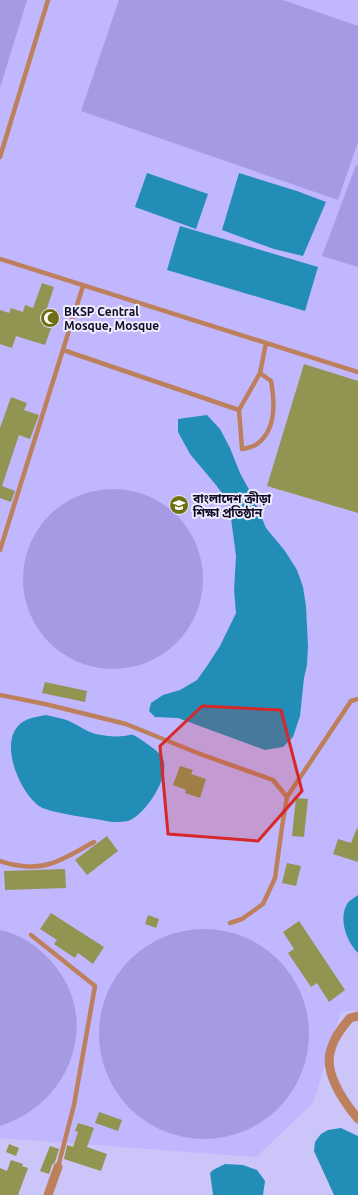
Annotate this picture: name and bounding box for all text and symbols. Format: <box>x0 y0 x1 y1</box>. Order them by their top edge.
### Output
place label: BKSP Central Mosque, Mosque <box>64 305 159 332</box>
mosque icon: BKSP Central Mosque, Mosque <box>39 307 61 329</box>
place label: বাংলাদেশ ক্রীড়া শিক্ষা প্রতিষ্ঠান <box>192 491 272 519</box>
school or university icon: বাংলাদেশ ক্রীড়া শিক্ষা প্রতিষ্ঠান <box>168 494 190 516</box>

